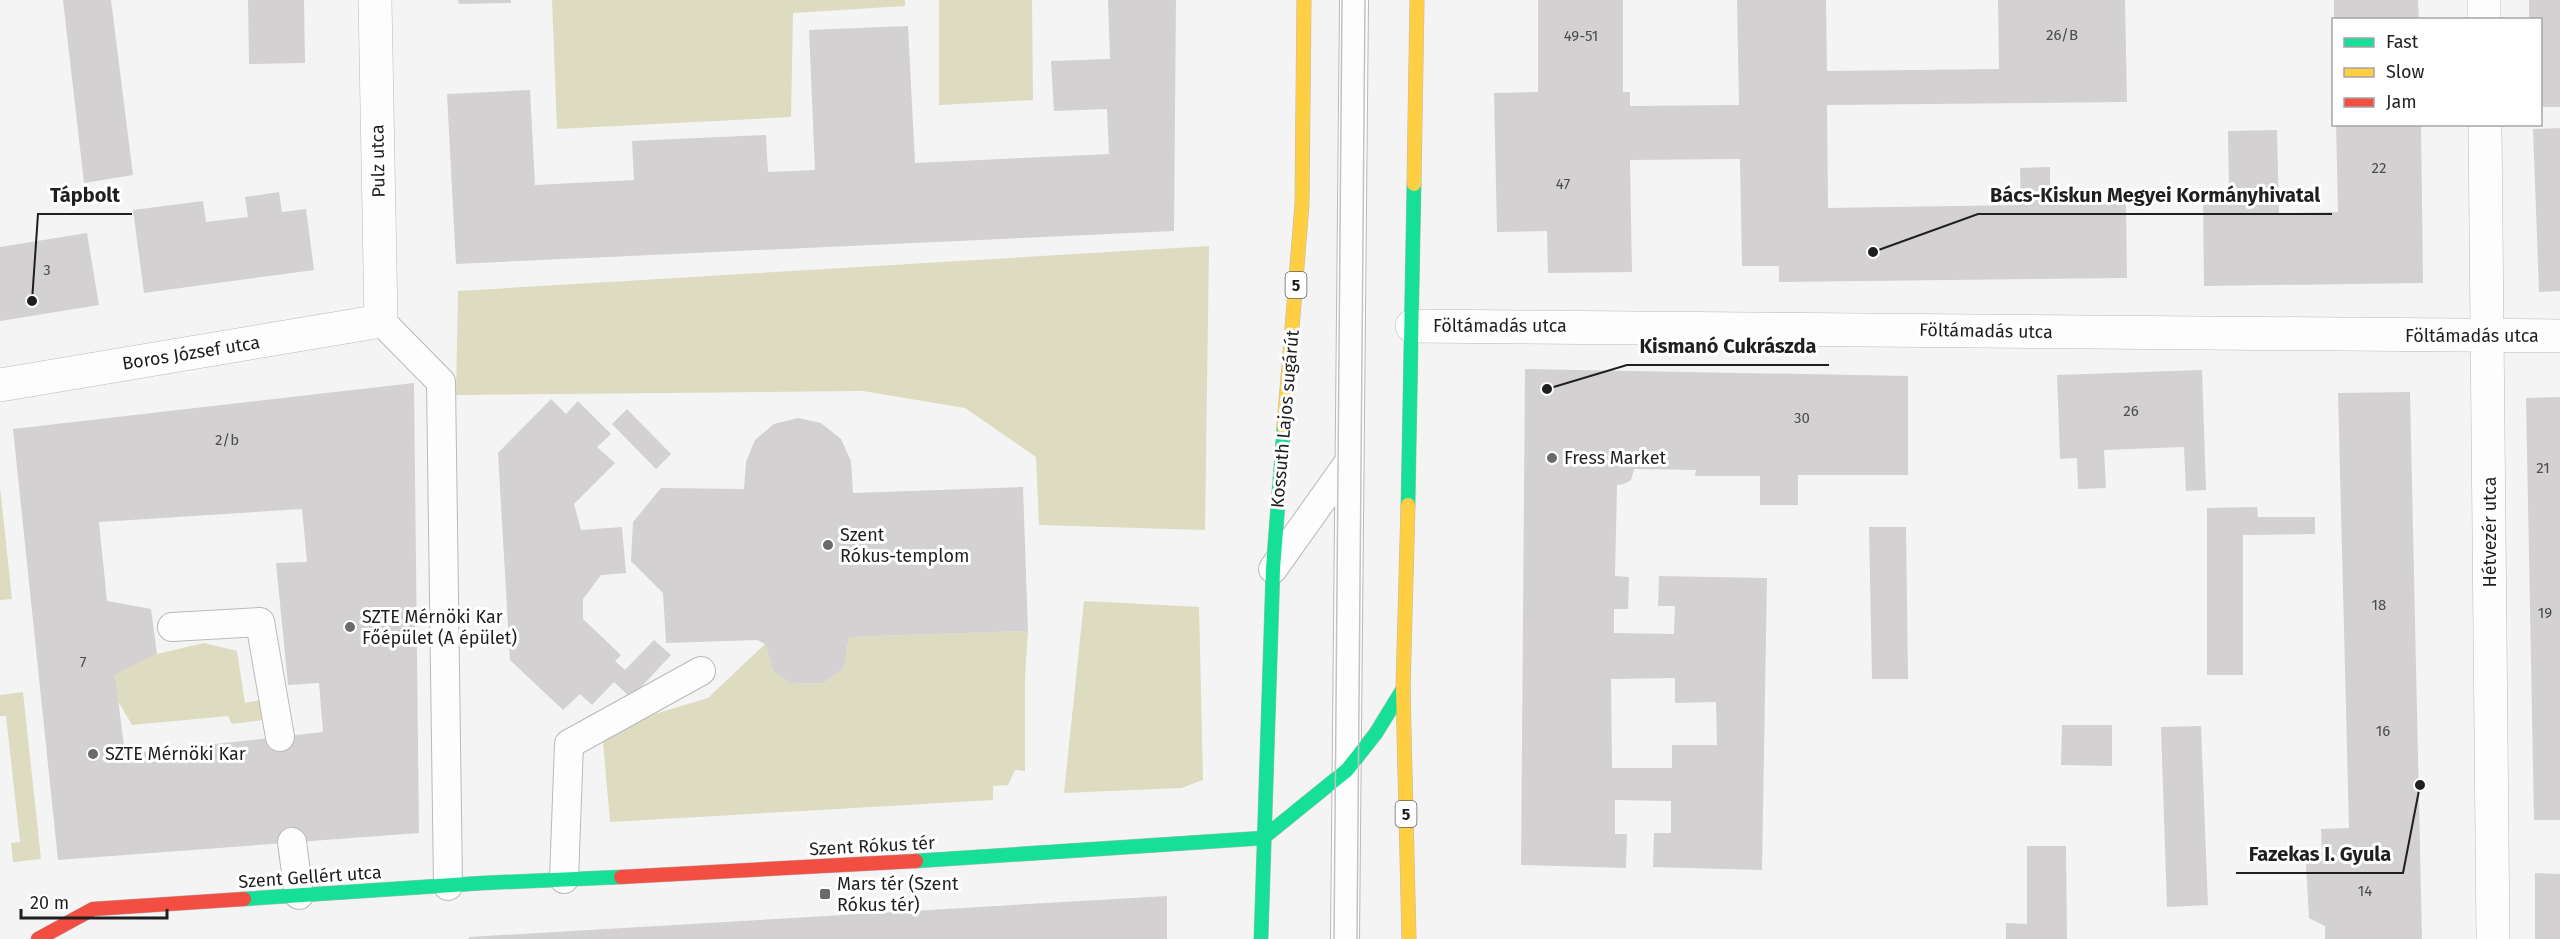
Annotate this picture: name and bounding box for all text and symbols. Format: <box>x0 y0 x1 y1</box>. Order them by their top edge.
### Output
legend <box>2332 18 2542 126</box>
house number: 26/B <box>2046 26 2078 44</box>
house number: 49-51 <box>1564 27 1598 45</box>
text: Fast <box>2386 31 2419 53</box>
text: Slow <box>2386 61 2425 83</box>
text: Jam <box>2386 91 2417 113</box>
street label: Pulz utca <box>366 124 390 198</box>
house number: 22 <box>2372 159 2386 177</box>
house number: 47 <box>1556 175 1570 193</box>
callout: Tápbolt <box>38 176 132 214</box>
callout: Bács-Kiskun Megyei Kormányhivatal <box>1978 176 2332 214</box>
text: Tápbolt <box>50 183 120 207</box>
text: Bács-Kiskun Megyei Kormányhivatal <box>1990 183 2320 207</box>
house number: 3 <box>43 261 51 279</box>
road number: 5 <box>1286 272 1306 298</box>
street label: Föltámadás utca <box>1433 315 1567 337</box>
street label: Föltámadás utca <box>1919 319 2053 343</box>
street label: Föltámadás utca <box>2405 325 2539 347</box>
callout: Kismanó Cukrászda <box>1627 327 1829 365</box>
street label: Kossuth Lajos sugárút <box>1266 329 1304 509</box>
street label: Boros József utca <box>121 331 261 375</box>
text: Kismanó Cukrászda <box>1639 334 1817 358</box>
house number: 26 <box>2123 402 2139 420</box>
house number: 30 <box>1794 409 1810 427</box>
house number: 2/b <box>215 431 239 449</box>
place label: Fress Market <box>1564 447 1666 469</box>
marker: Fress Market <box>1545 451 1559 465</box>
house number: 21 <box>2536 459 2550 477</box>
street label: Hétvezér utca <box>2479 476 2501 588</box>
place label: Szent Rókus-templom <box>840 524 969 567</box>
marker: Szent Rókus-templom <box>821 538 835 552</box>
house number: 18 <box>2372 596 2386 614</box>
house number: 19 <box>2538 604 2552 622</box>
place label: SZTE Mérnöki Kar Főépület (A épület) <box>362 606 517 649</box>
marker: SZTE Mérnöki Kar Főépület (A épület) <box>343 620 357 634</box>
house number: 7 <box>80 653 87 671</box>
house number: 16 <box>2376 722 2390 740</box>
place label: SZTE Mérnöki Kar <box>105 743 246 765</box>
marker: SZTE Mérnöki Kar <box>86 747 100 761</box>
road number: 5 <box>1396 801 1416 827</box>
street label: Szent Rókus tér <box>809 832 935 860</box>
callout: Fazekas I. Gyula <box>2236 835 2403 873</box>
text: Fazekas I. Gyula <box>2249 842 2391 866</box>
street label: Szent Gellért utca <box>238 861 382 893</box>
place label: Mars tér (Szent Rókus tér) <box>837 873 959 916</box>
scale bar <box>21 882 166 920</box>
house number: 14 <box>2358 882 2372 900</box>
marker: Mars tér (Szent Rókus tér) <box>818 887 832 901</box>
text: 20 m <box>30 892 69 914</box>

